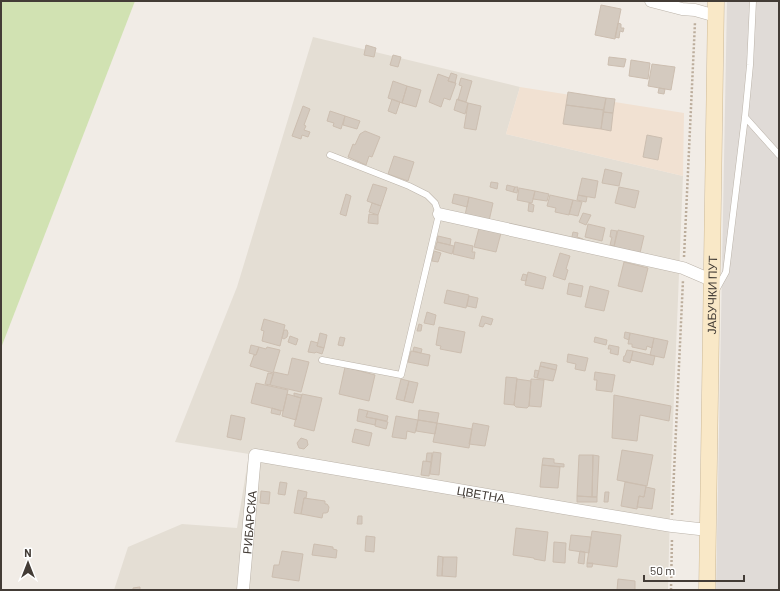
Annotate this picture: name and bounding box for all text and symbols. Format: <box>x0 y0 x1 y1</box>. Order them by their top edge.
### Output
street label: ЈАБУЧКИ ПУТ <box>704 255 719 335</box>
street label: ЦВЕТНА <box>456 483 506 505</box>
street label: РИБАРСКА <box>239 490 259 555</box>
north arrow <box>8 543 48 583</box>
text: N <box>24 546 32 559</box>
scale bar <box>644 557 744 583</box>
text: 50 m <box>650 563 675 577</box>

